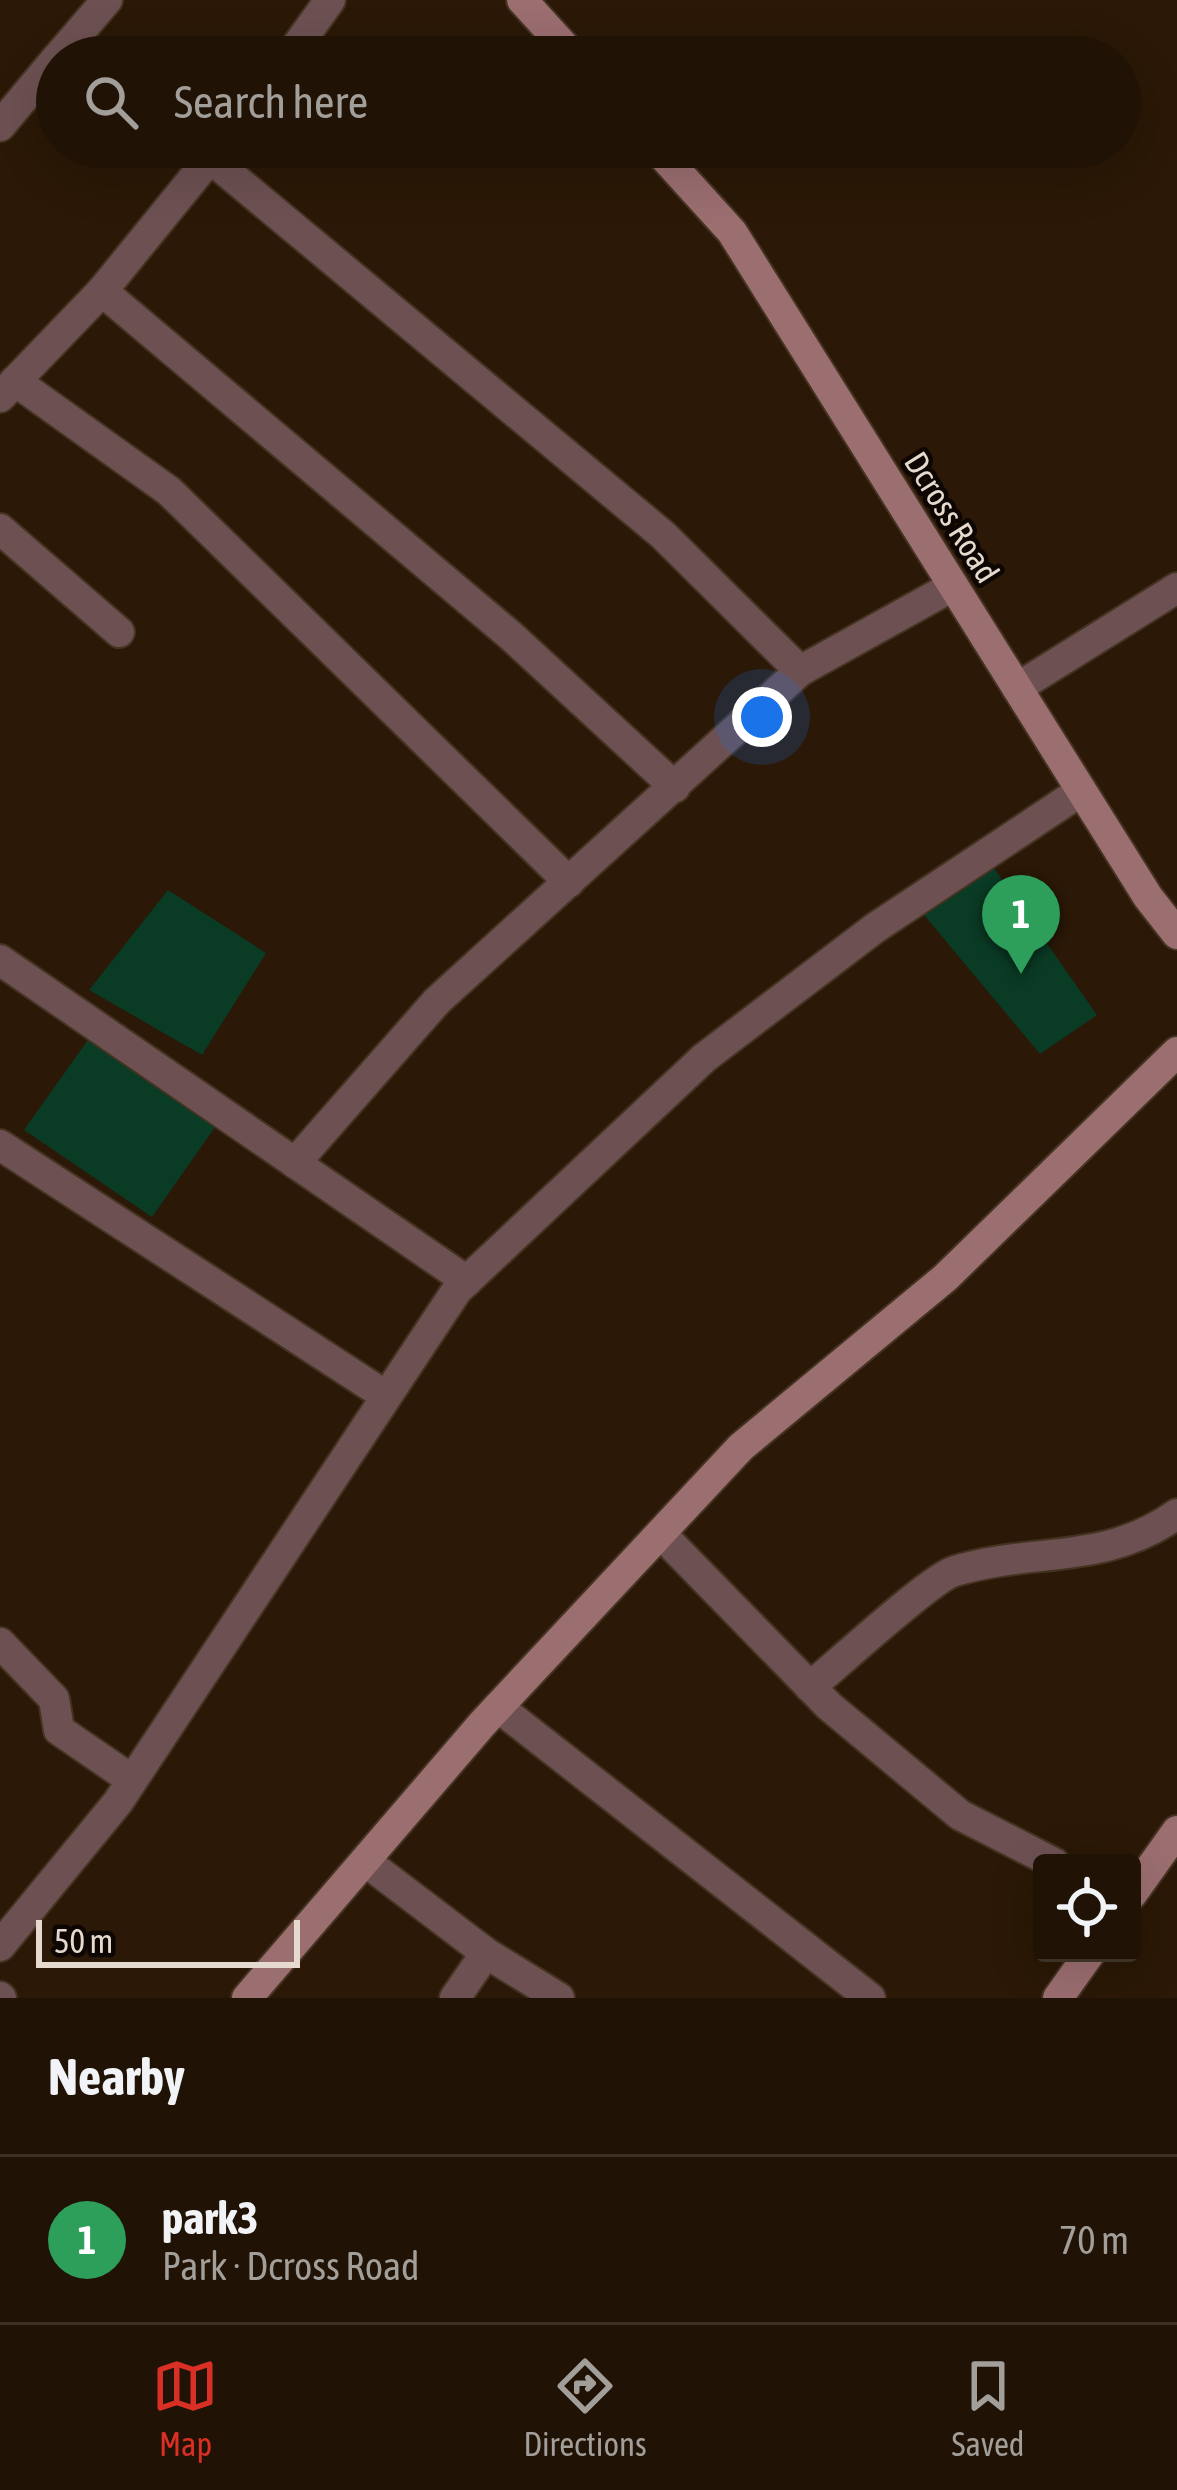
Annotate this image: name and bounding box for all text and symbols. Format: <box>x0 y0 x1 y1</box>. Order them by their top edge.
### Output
search box <box>36 36 1141 168</box>
icon: search <box>78 69 144 135</box>
text: Search here <box>174 76 368 128</box>
street label: Dcross Road <box>897 445 1007 589</box>
your location <box>732 687 792 747</box>
pin: 1 <box>982 875 1060 974</box>
map controls <box>1033 1854 1141 1962</box>
button: locate <box>1033 1854 1141 1962</box>
scale bar <box>36 1914 300 1967</box>
text: 50 m <box>54 1922 113 1960</box>
text: Nearby <box>48 2047 185 2106</box>
text: park3 <box>162 2192 258 2244</box>
text: 1 <box>78 2218 96 2262</box>
text: 70 m <box>1059 2218 1129 2262</box>
text: Park · Dcross Road <box>162 2244 420 2288</box>
tab: Map <box>152 2353 218 2463</box>
tab: Directions <box>523 2353 647 2463</box>
tab: Saved <box>952 2353 1024 2463</box>

